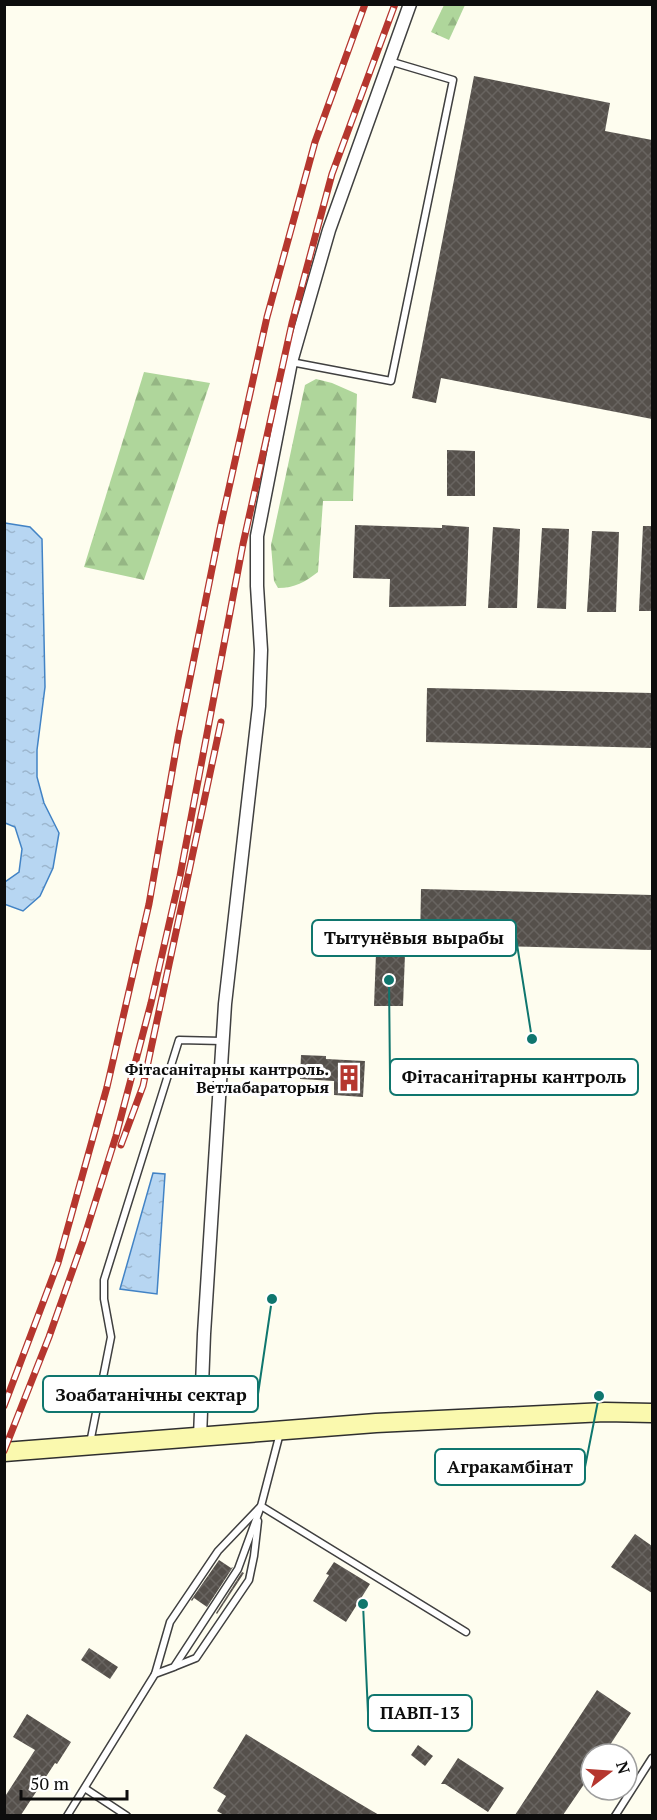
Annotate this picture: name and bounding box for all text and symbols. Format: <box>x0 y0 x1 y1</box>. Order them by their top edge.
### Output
callout: Тытунёвыя вырабы <box>312 920 516 956</box>
text: Тытунёвыя вырабы <box>324 925 504 949</box>
place label: Фітасанітарны кантроль. Ветлабараторыя <box>125 1058 329 1098</box>
callout: Фітасанітарны кантроль <box>390 1059 638 1095</box>
building icon: Фітасанітарны кантроль. Ветлабараторыя <box>334 1063 364 1093</box>
text: Фітасанітарны кантроль <box>402 1064 626 1088</box>
callout: Зоабатанічны сектар <box>43 1376 258 1412</box>
text: Зоабатанічны сектар <box>55 1382 247 1406</box>
callout: Агракамбінат <box>435 1449 585 1485</box>
text: Агракамбінат <box>447 1454 573 1478</box>
callout: ПАВП-13 <box>368 1695 472 1731</box>
text: ПАВП-13 <box>380 1700 460 1724</box>
north arrow <box>579 1742 639 1802</box>
text: N <box>611 1759 636 1777</box>
scale bar <box>21 1763 128 1801</box>
text: 50 m <box>30 1771 70 1795</box>

